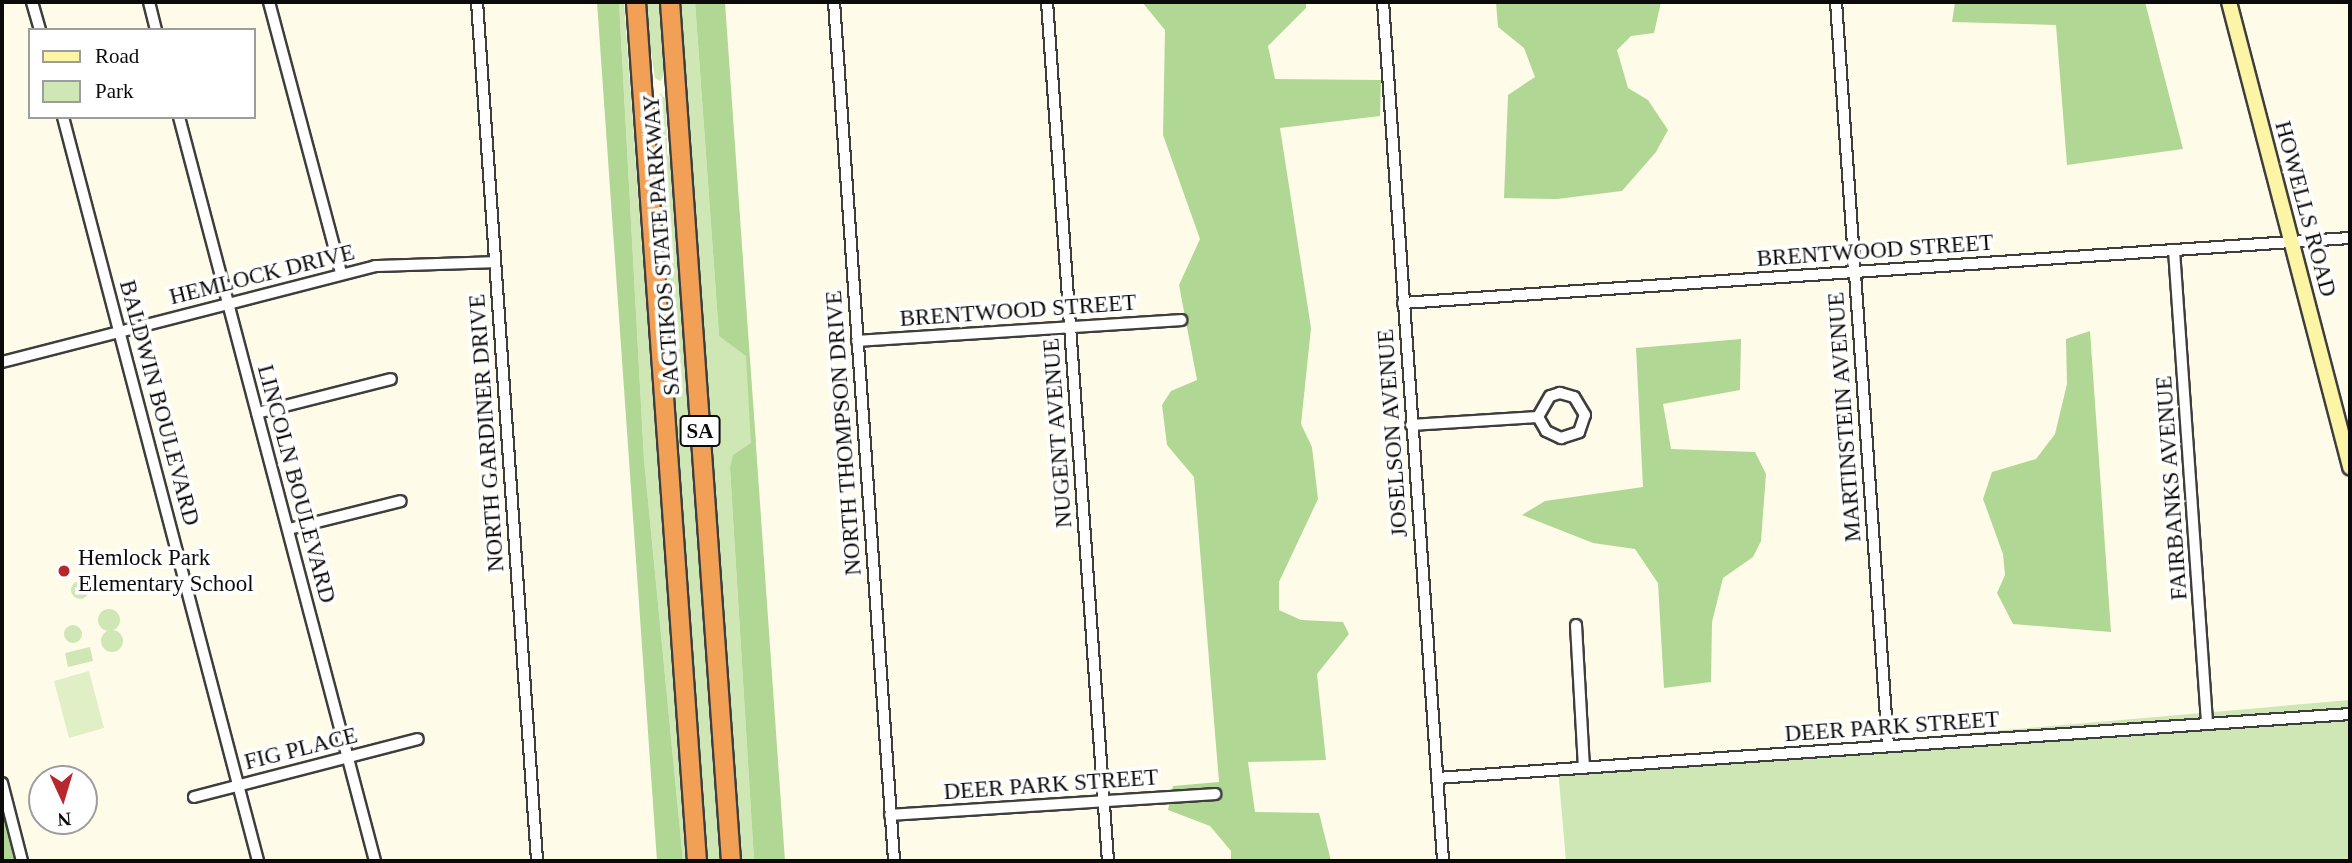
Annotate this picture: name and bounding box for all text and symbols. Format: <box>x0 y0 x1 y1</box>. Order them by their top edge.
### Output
legend <box>28 28 256 119</box>
text: Road <box>95 44 139 68</box>
text: Park <box>95 79 134 103</box>
street label: SAGTIKOS STATE PARKWAY <box>638 93 686 397</box>
street label: HOWELLS ROAD <box>2268 118 2342 300</box>
street label: BRENTWOOD STREET <box>1756 229 1994 273</box>
street label: HEMLOCK DRIVE <box>167 239 357 311</box>
street label: BALDWIN BOULEVARD <box>113 277 205 529</box>
street label: NORTH THOMPSON DRIVE <box>820 289 868 577</box>
street label: BRENTWOOD STREET <box>899 289 1137 333</box>
street label: MARTINSTEIN AVENUE <box>1822 290 1868 544</box>
street label: NORTH GARDINER DRIVE <box>464 293 510 573</box>
street label: JOSELSON AVENUE <box>1372 327 1414 539</box>
street label: NUGENT AVENUE <box>1038 336 1078 530</box>
street label: LINCOLN BOULEVARD <box>251 362 341 606</box>
street label: FAIRBANKS AVENUE <box>2150 374 2194 602</box>
road number: SA <box>679 414 721 448</box>
place label: Hemlock Park Elementary School <box>78 544 254 598</box>
marker: Hemlock Park Elementary School <box>56 563 72 579</box>
street label: DEER PARK STREET <box>1784 706 2000 748</box>
street label: FIG PLACE <box>242 722 360 776</box>
street label: DEER PARK STREET <box>943 764 1159 806</box>
north arrow <box>28 765 98 835</box>
text: N <box>57 808 72 830</box>

